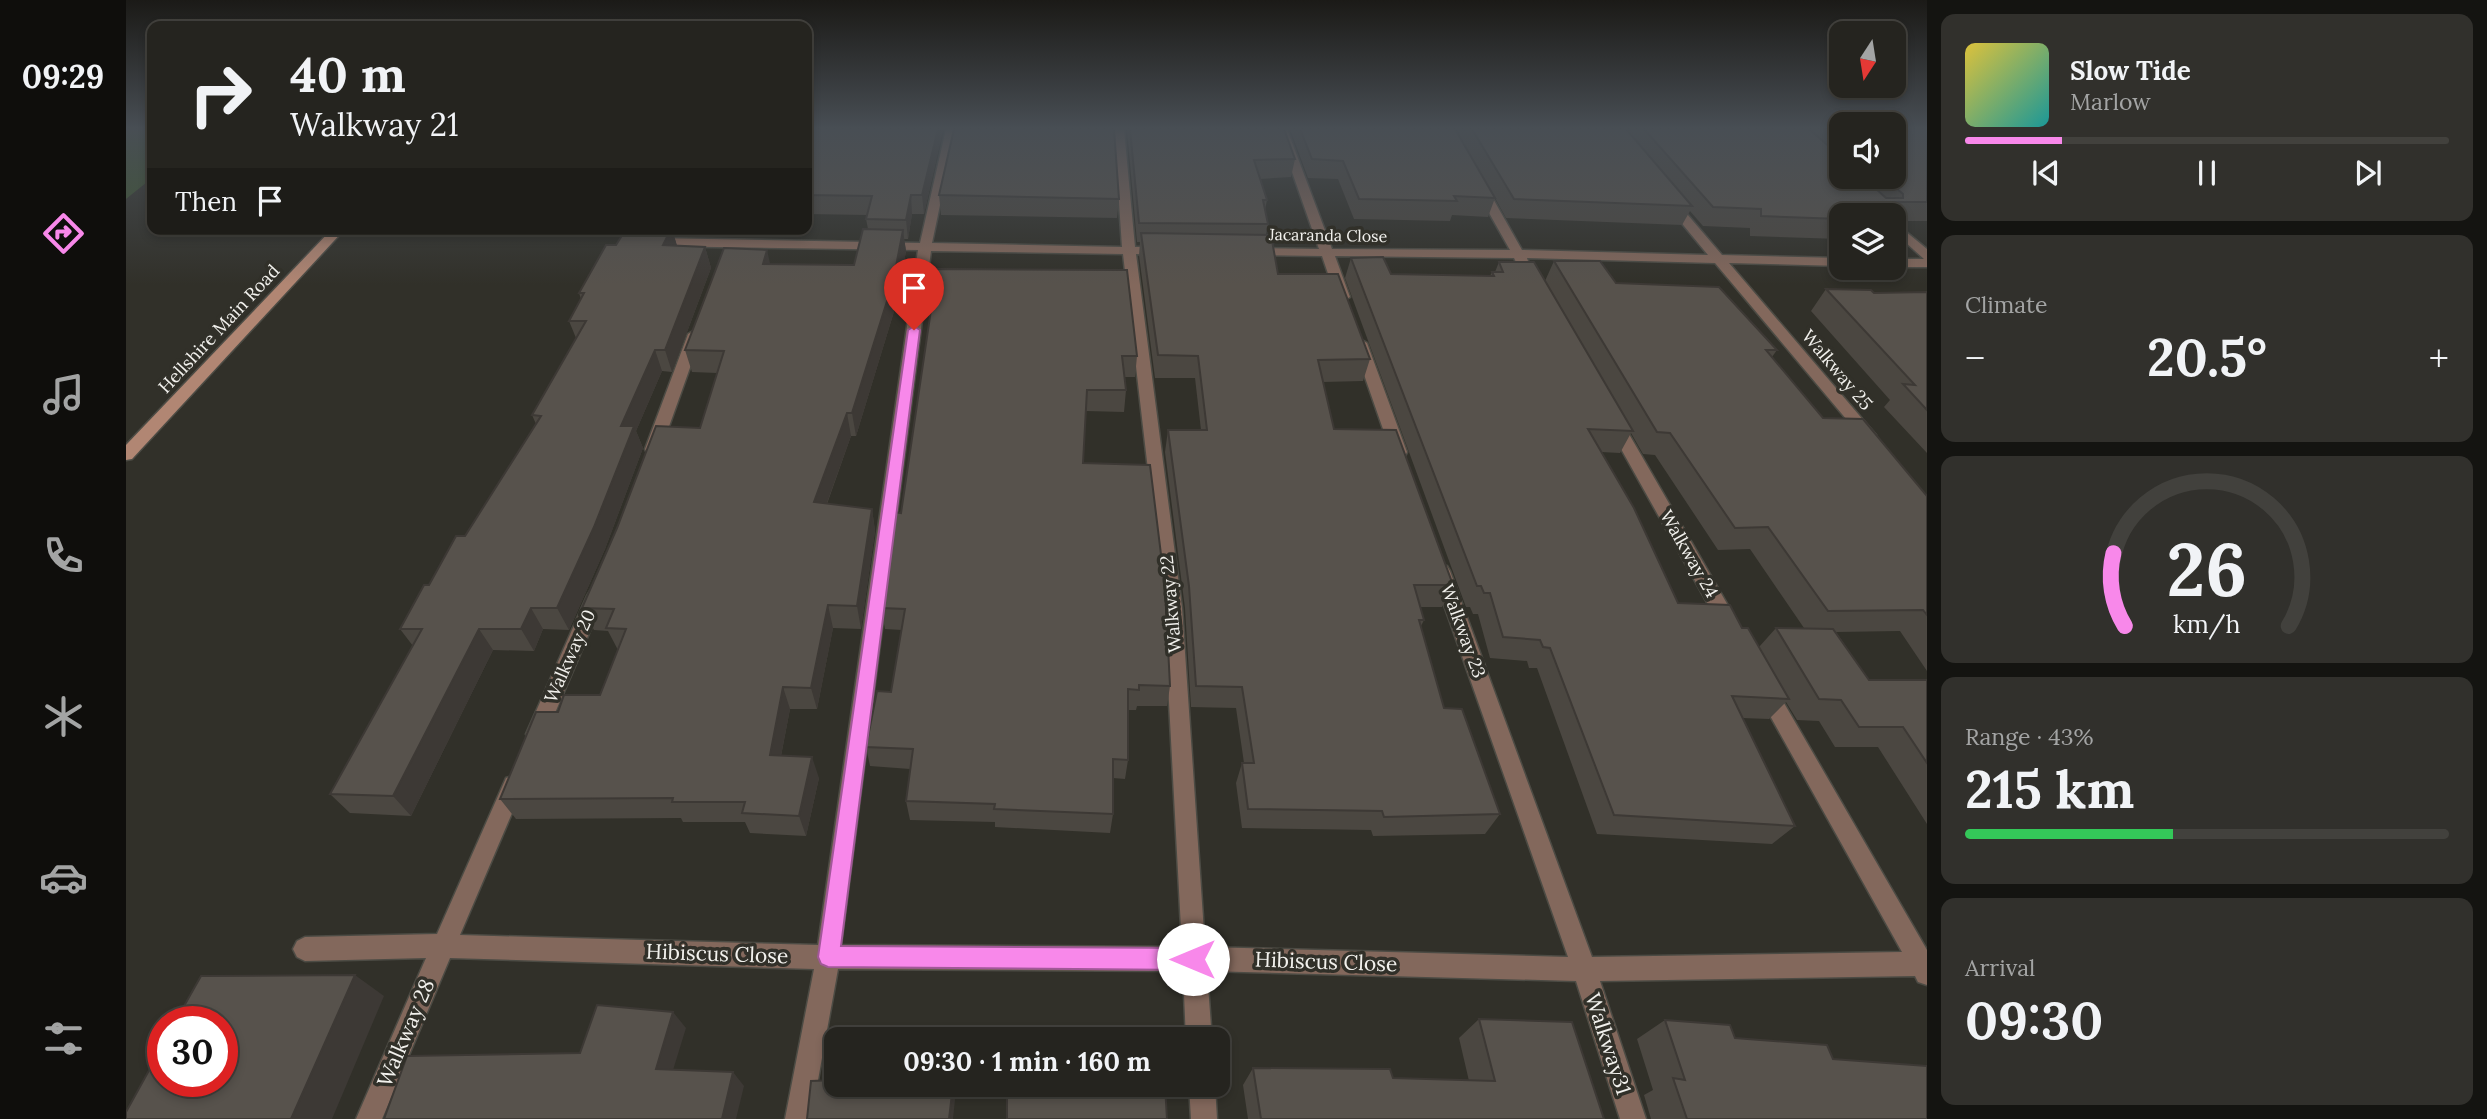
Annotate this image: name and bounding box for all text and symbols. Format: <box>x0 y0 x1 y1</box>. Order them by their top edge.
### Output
north arrow <box>1829 21 1906 98</box>
map controls <box>1829 21 1906 280</box>
text: 40 m <box>290 43 406 105</box>
icon: right <box>175 49 266 140</box>
text: Slow Tide <box>2070 54 2191 87</box>
text: 09:29 <box>22 56 104 97</box>
text: Marlow <box>2070 87 2151 116</box>
text: Walkway 21 <box>290 104 459 145</box>
button: sound <box>1829 112 1906 189</box>
icon: previous <box>2027 154 2065 192</box>
icon: pause <box>2188 154 2226 192</box>
icon: next <box>2349 154 2387 192</box>
icon: arrive <box>251 182 289 220</box>
text: Then <box>175 185 237 218</box>
button: layers <box>1829 203 1906 280</box>
icon: directions <box>39 209 88 258</box>
street label: Jacaranda Close <box>1268 224 1388 246</box>
pin <box>884 258 944 330</box>
street label: Hellshire Main Road <box>153 259 284 398</box>
icon: arrive <box>895 269 933 307</box>
text: Climate <box>1965 290 2047 319</box>
text: 20.5° <box>2147 324 2267 390</box>
street label: Walkway 25 <box>1797 325 1878 415</box>
text: − <box>1965 334 1985 382</box>
text: + <box>2429 334 2449 382</box>
icon: music <box>39 370 88 419</box>
street label: Walkway 24 <box>1655 506 1724 602</box>
text: 26 <box>2167 523 2247 616</box>
icon: phone <box>39 531 88 580</box>
street label: Walkway 22 <box>1155 554 1186 654</box>
street label: Walkway 23 <box>1436 581 1491 681</box>
street label: Walkway 20 <box>539 606 600 706</box>
text: km/h <box>2173 607 2241 639</box>
icon: climate <box>39 692 88 741</box>
text: Range · 43% <box>1965 722 2093 751</box>
text: 215 km <box>1965 756 2134 822</box>
icon: car <box>39 853 88 902</box>
position arrow <box>1156 922 1230 996</box>
street label: Hibiscus Close <box>645 938 789 969</box>
street label: Hibiscus Close <box>1254 946 1398 977</box>
text: Arrival <box>1965 953 2035 982</box>
street label: Walkway 28 <box>371 975 440 1091</box>
text: 09:30 <box>1965 987 2103 1053</box>
street label: Walkway31 <box>1579 989 1638 1098</box>
speed limit sign: 30 <box>147 1006 238 1097</box>
icon: filters <box>39 1014 88 1063</box>
text: 09:30 · 1 min · 160 m <box>903 1045 1151 1078</box>

